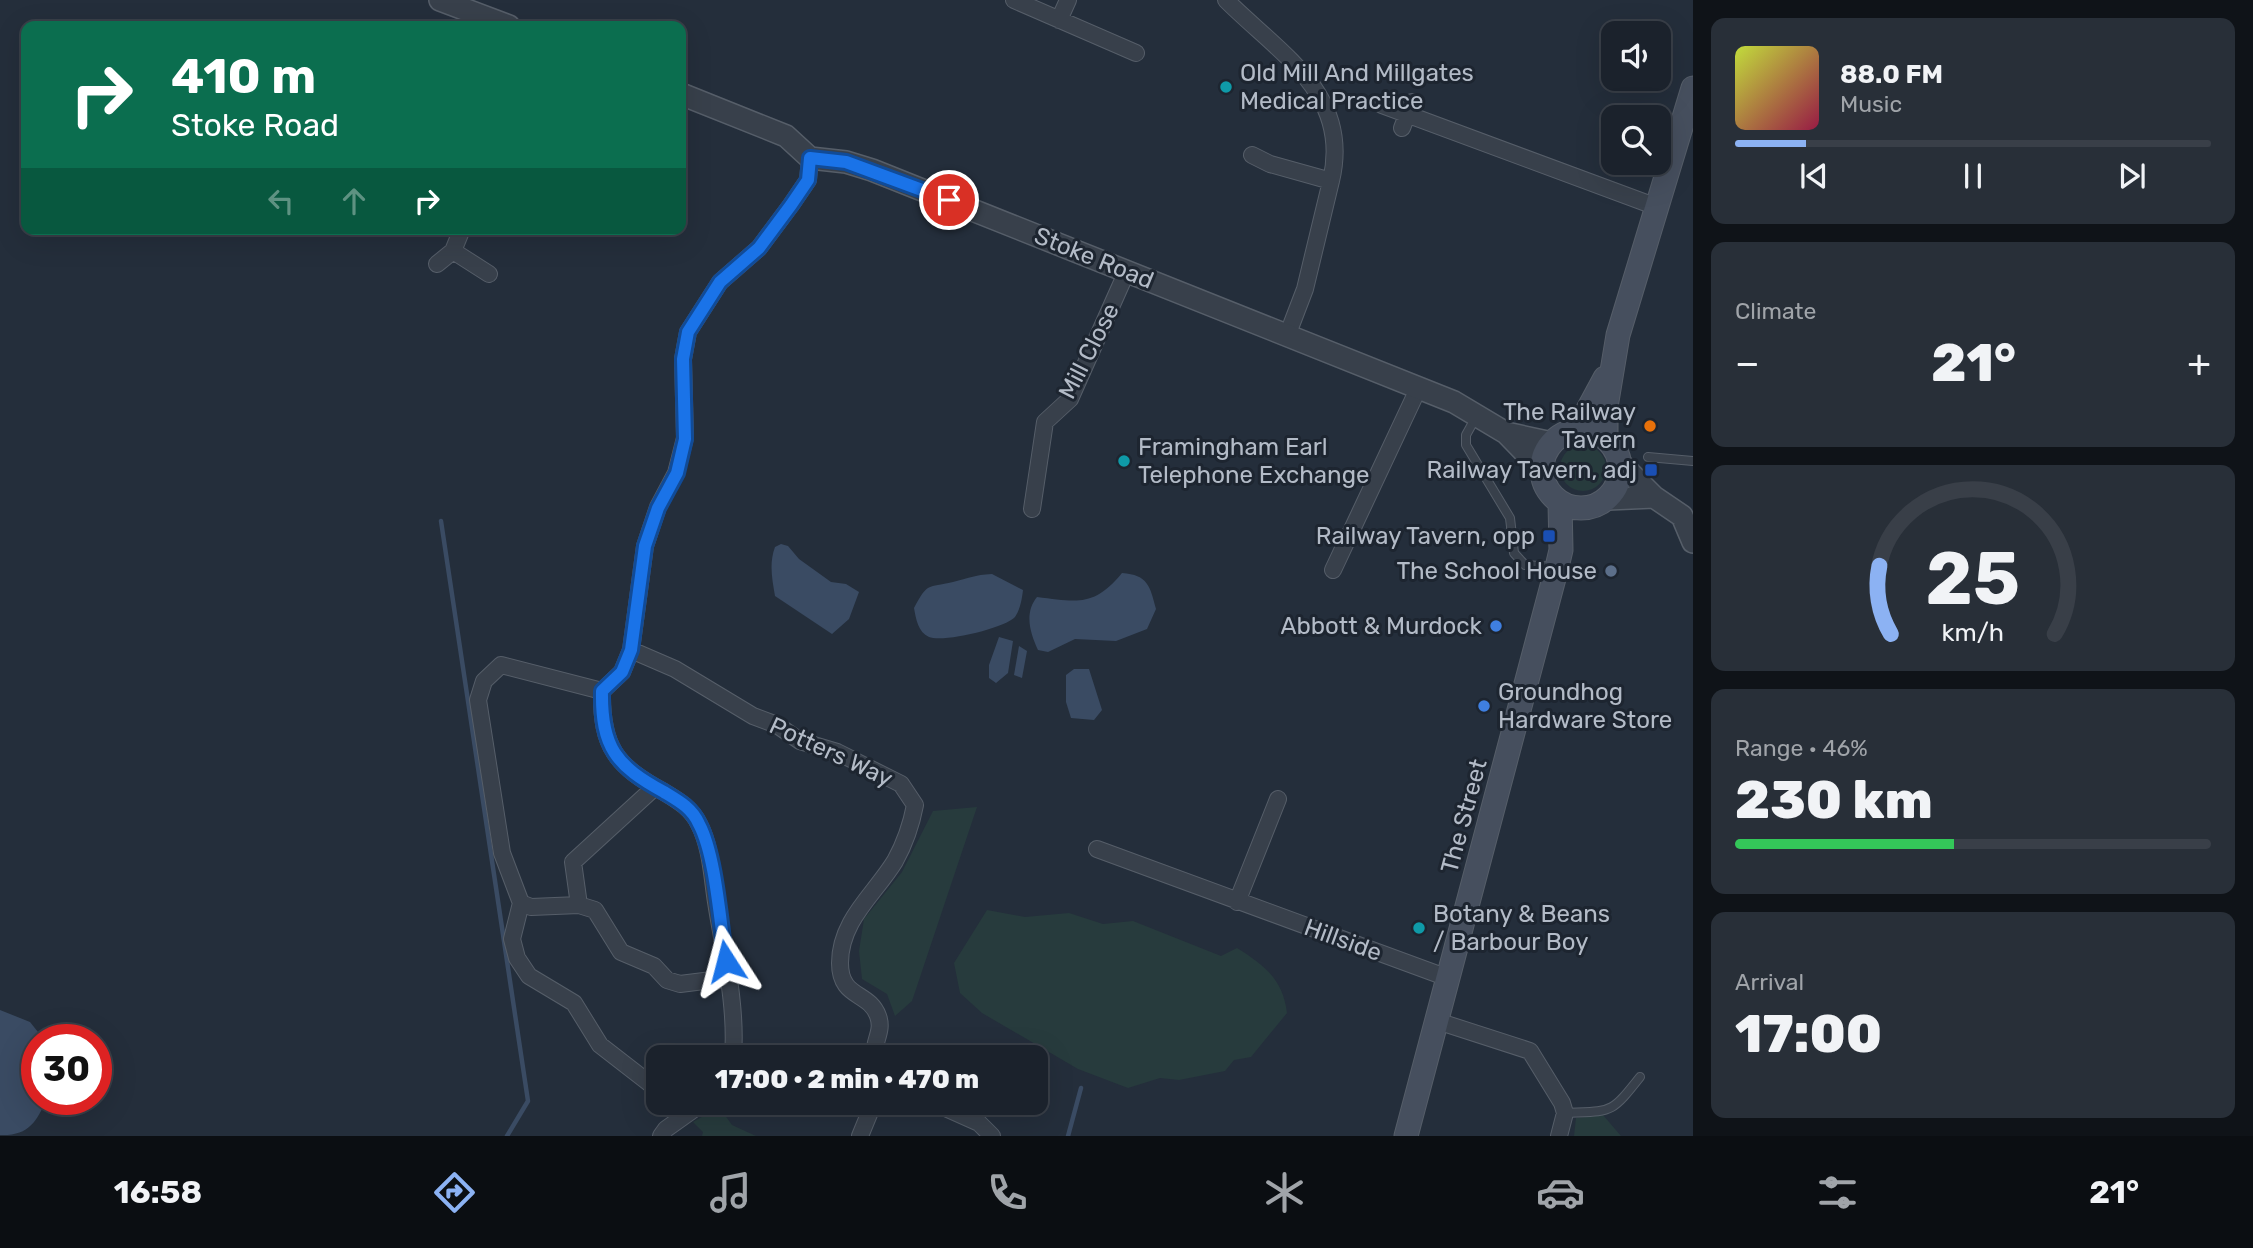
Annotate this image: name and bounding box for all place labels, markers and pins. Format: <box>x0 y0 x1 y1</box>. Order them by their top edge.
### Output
place label: Old Mill And Millgates Medical Practice <box>1240 59 1474 115</box>
marker: Old Mill And Millgates Medical Practice <box>1218 79 1234 95</box>
pin <box>919 170 979 230</box>
place label: The Railway Tavern <box>1503 398 1636 454</box>
marker: The Railway Tavern <box>1642 418 1658 434</box>
place label: Framingham Earl Telephone Exchange <box>1138 433 1369 489</box>
marker: Framingham Earl Telephone Exchange <box>1116 453 1132 469</box>
place label: Railway Tavern, adj <box>1427 456 1637 484</box>
marker: Railway Tavern, adj <box>1643 462 1659 478</box>
place label: Railway Tavern, opp <box>1316 522 1535 550</box>
marker: Railway Tavern, opp <box>1541 528 1557 544</box>
place label: The School House <box>1397 557 1597 585</box>
marker: The School House <box>1603 563 1619 579</box>
place label: Abbott & Murdock <box>1280 612 1483 640</box>
marker: Abbott & Murdock <box>1488 618 1504 634</box>
place label: Groundhog Hardware Store <box>1498 678 1672 734</box>
marker: Groundhog Hardware Store <box>1476 698 1492 714</box>
place label: Botany & Beans / Barbour Boy <box>1433 900 1610 956</box>
marker: Botany & Beans / Barbour Boy <box>1411 920 1427 936</box>

